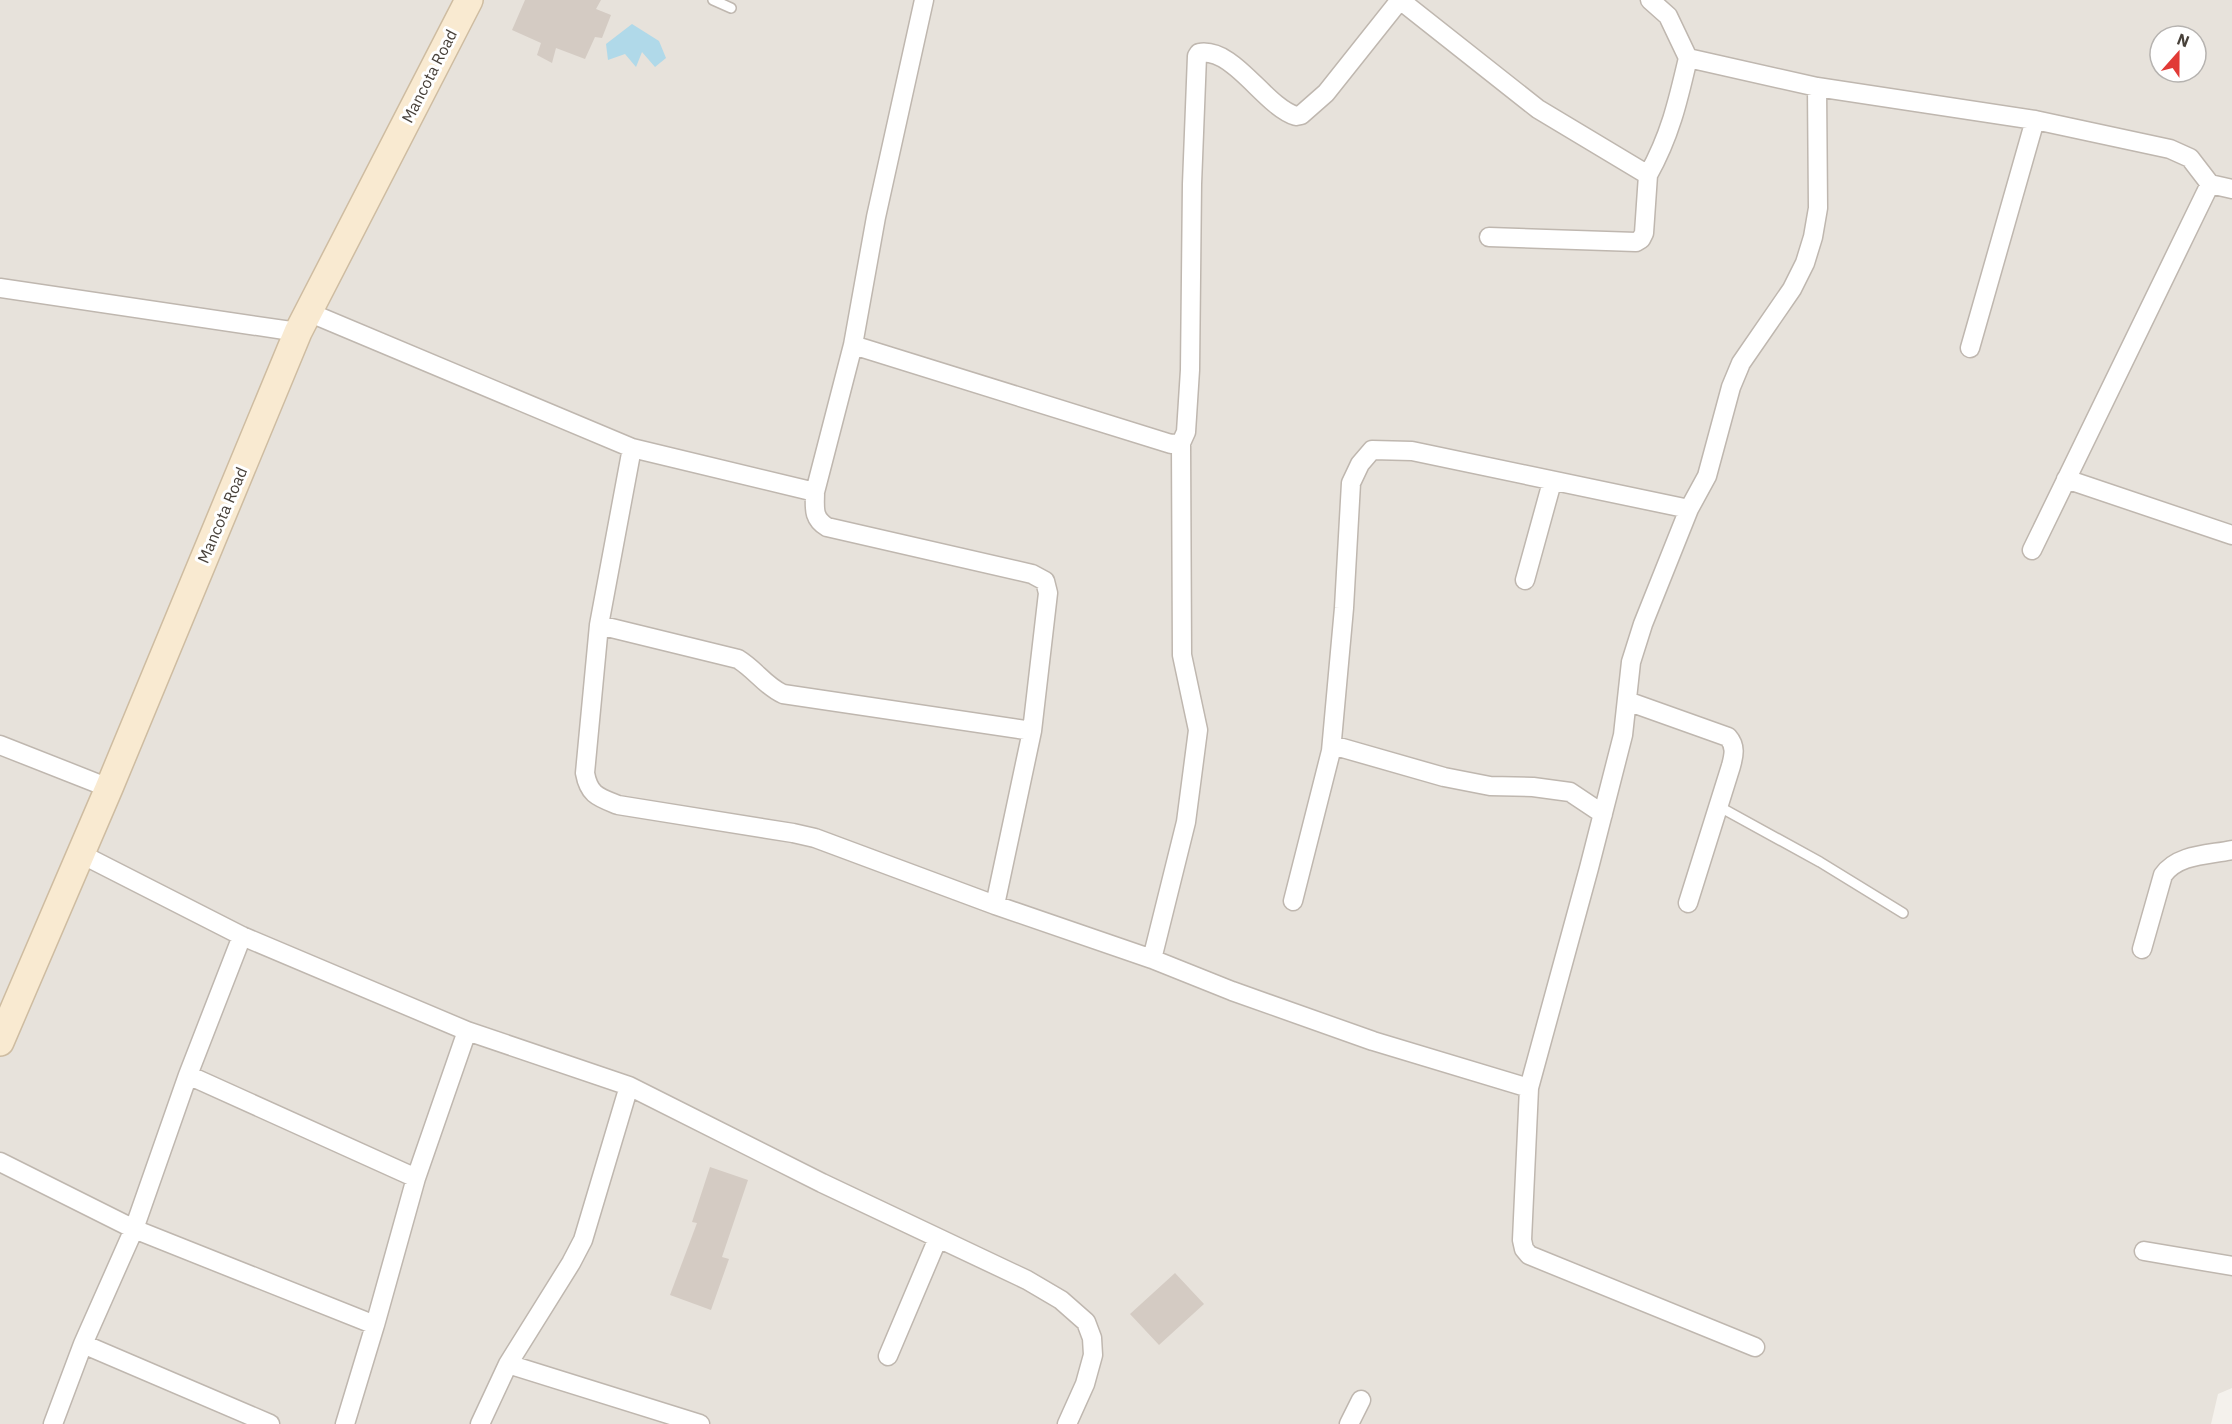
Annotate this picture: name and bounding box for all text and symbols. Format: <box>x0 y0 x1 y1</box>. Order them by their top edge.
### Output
north arrow <box>2148 24 2208 84</box>
street label: Mancota Road <box>397 26 461 126</box>
text: N <box>2174 29 2192 51</box>
street label: Mancota Road <box>193 464 251 566</box>

